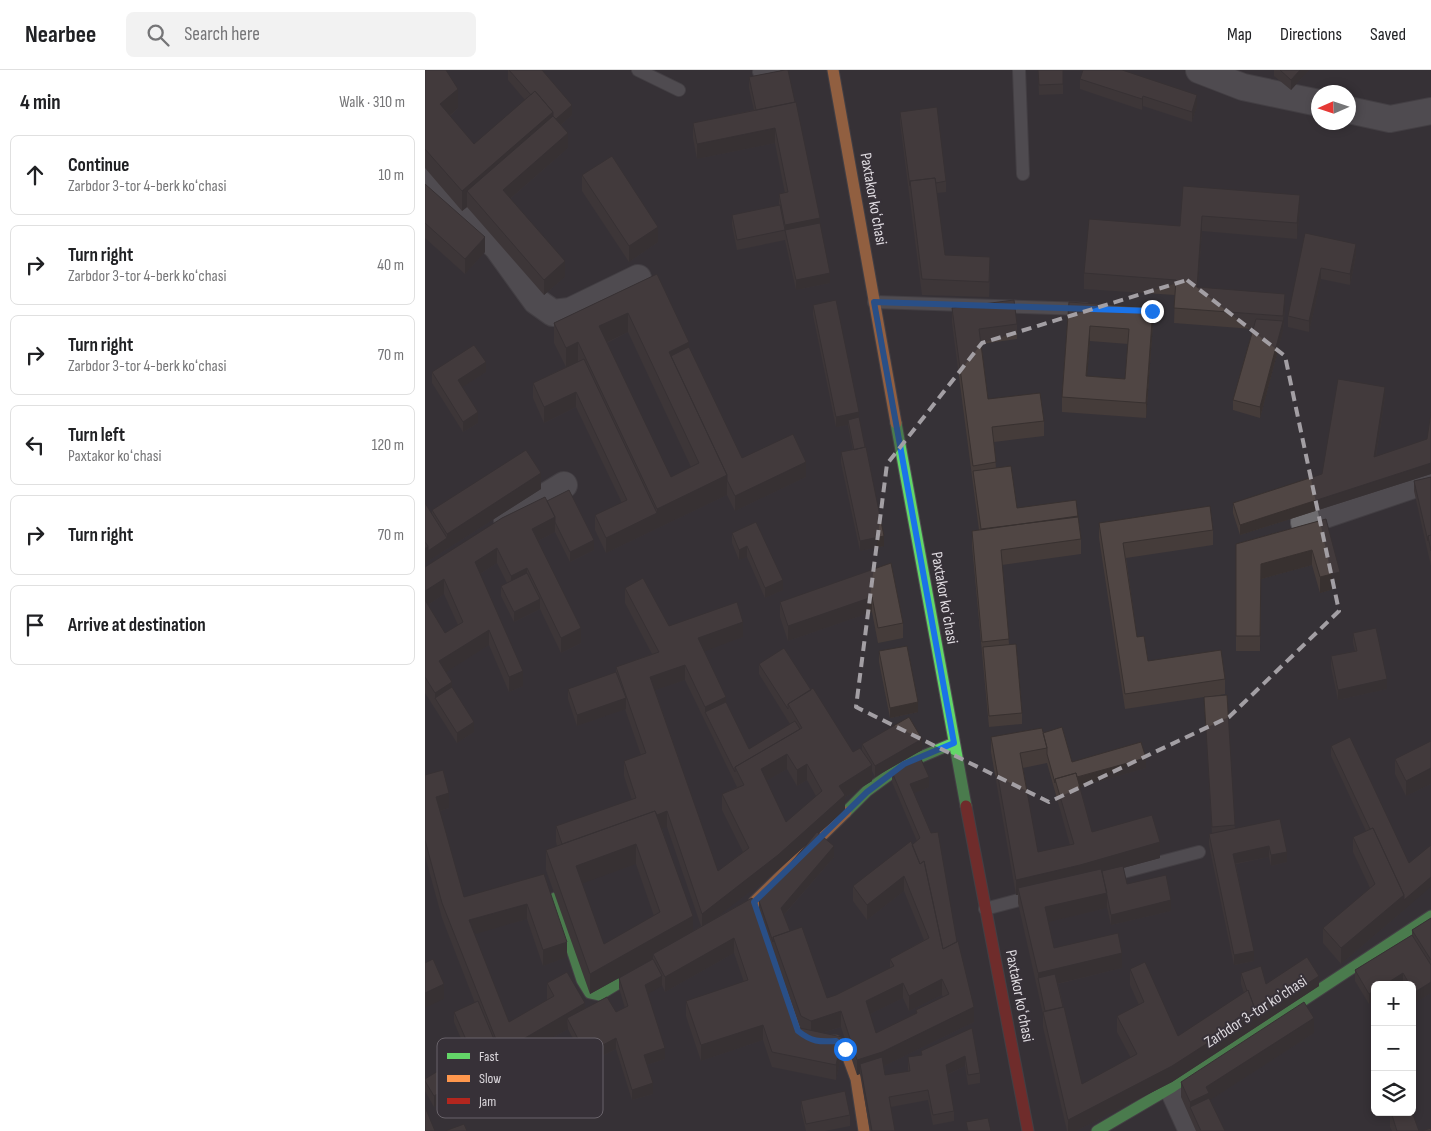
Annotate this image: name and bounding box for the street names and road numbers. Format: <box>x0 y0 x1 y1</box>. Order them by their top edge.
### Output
street label: Paxtakor koʻchasi <box>856 151 890 247</box>
street label: Paxtakor koʻchasi <box>927 550 961 646</box>
street label: Paxtakor koʻchasi <box>1001 948 1037 1044</box>
street label: Zarbdor 3-tor koʼchasi <box>1201 972 1311 1052</box>

